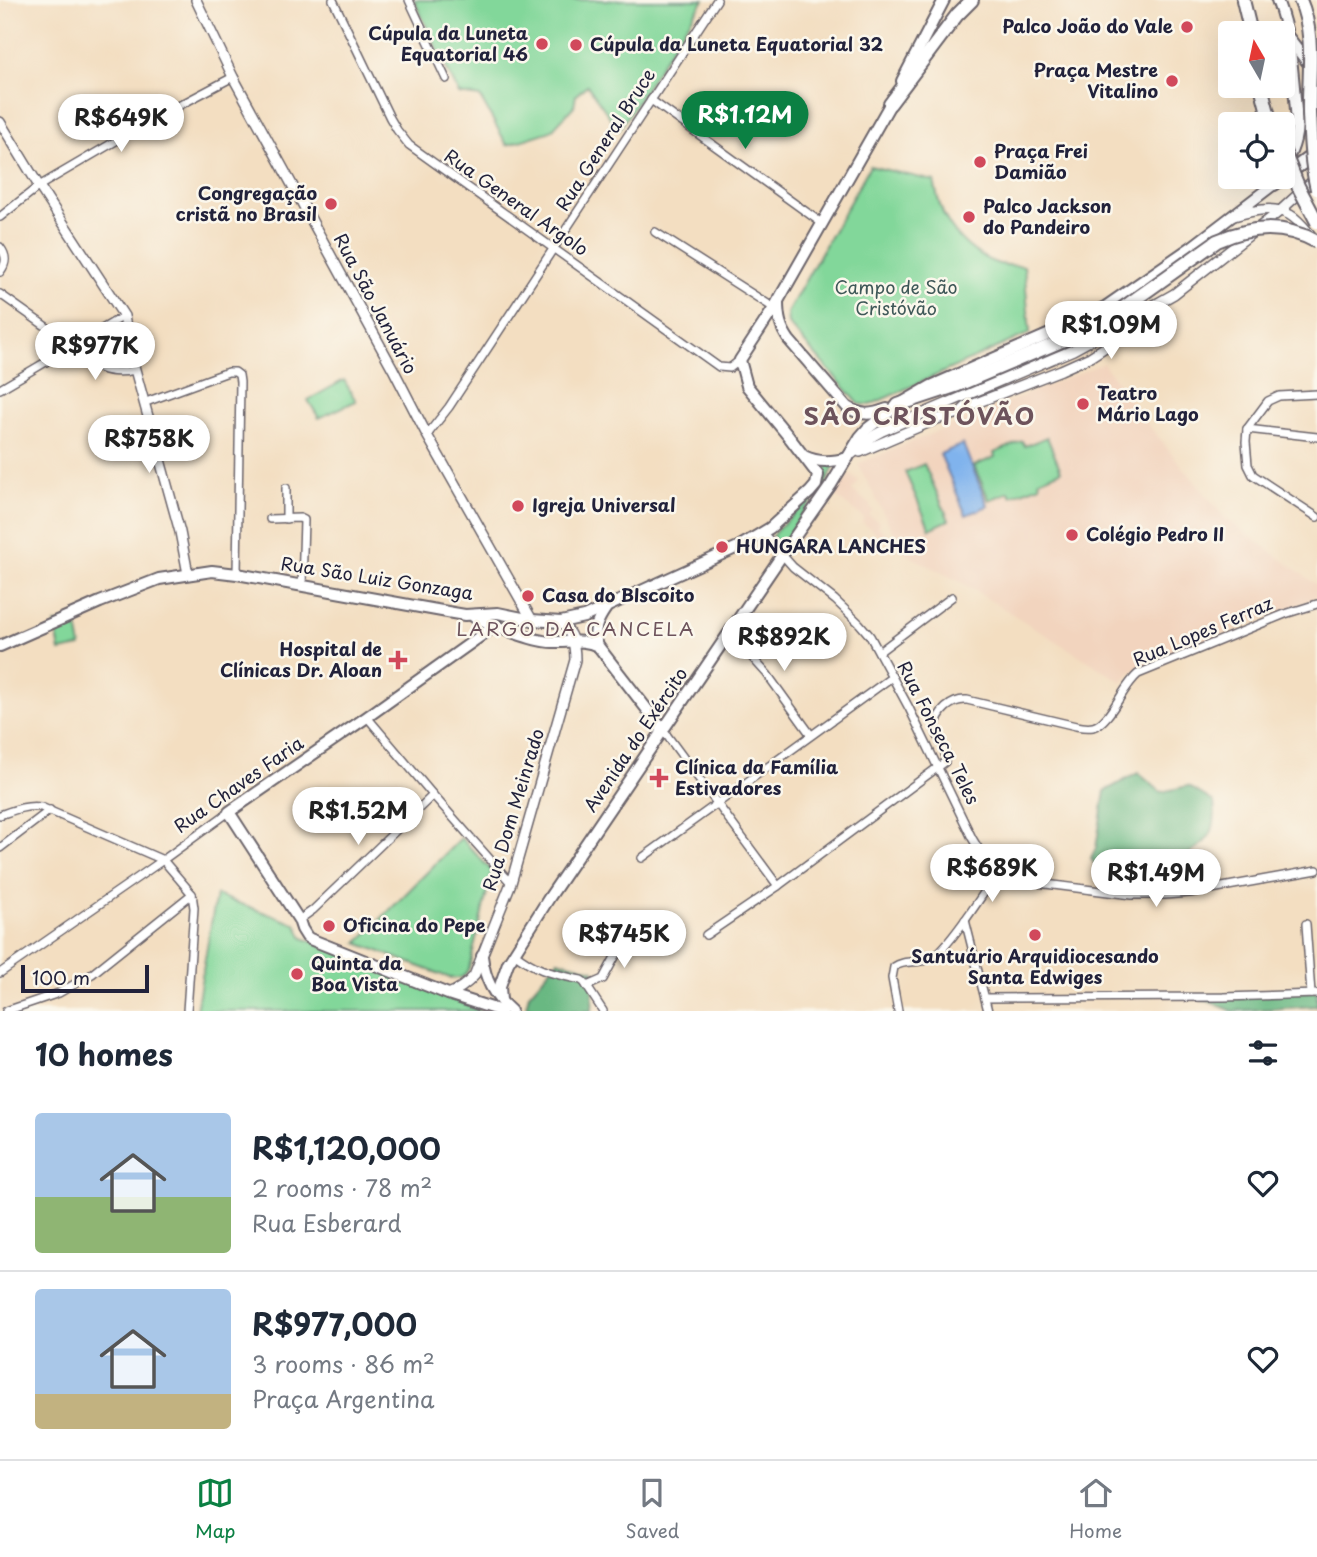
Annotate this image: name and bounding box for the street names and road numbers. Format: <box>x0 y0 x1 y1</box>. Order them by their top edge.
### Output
street label: Rua General Bruce <box>549 63 661 216</box>
street label: Rua General Argolo <box>439 142 594 262</box>
street label: Rua São Januário <box>328 228 425 378</box>
street label: Rua São Luiz Gonzaga <box>279 549 476 606</box>
street label: Rua Lopes Ferraz <box>1128 589 1277 672</box>
street label: Rua Fonseca Teles <box>892 656 987 809</box>
street label: Avenida do Exército <box>576 662 693 817</box>
street label: Rua Dom Meinrado <box>475 725 550 894</box>
street label: Rua Chaves Faria <box>168 729 309 839</box>

